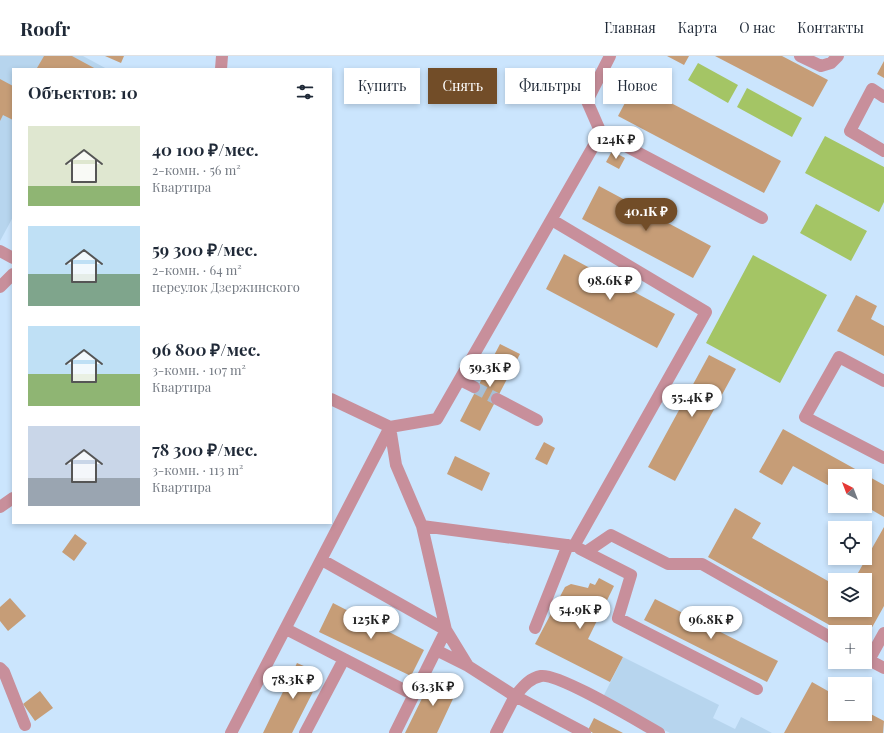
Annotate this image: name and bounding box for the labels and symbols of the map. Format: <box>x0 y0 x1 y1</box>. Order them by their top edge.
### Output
pin: 124K ₽ <box>583 126 649 160</box>
pin: 40.1K ₽ <box>609 198 683 232</box>
pin: 98.6K ₽ <box>573 267 647 301</box>
pin: 59.3K ₽ <box>453 354 527 388</box>
pin: 55.4K ₽ <box>655 384 729 418</box>
north arrow <box>828 469 872 513</box>
pin: 54.9K ₽ <box>543 596 617 630</box>
pin: 125K ₽ <box>338 606 404 640</box>
pin: 96.8K ₽ <box>674 606 748 640</box>
pin: 78.3K ₽ <box>256 666 330 700</box>
pin: 63.3K ₽ <box>396 673 470 707</box>

